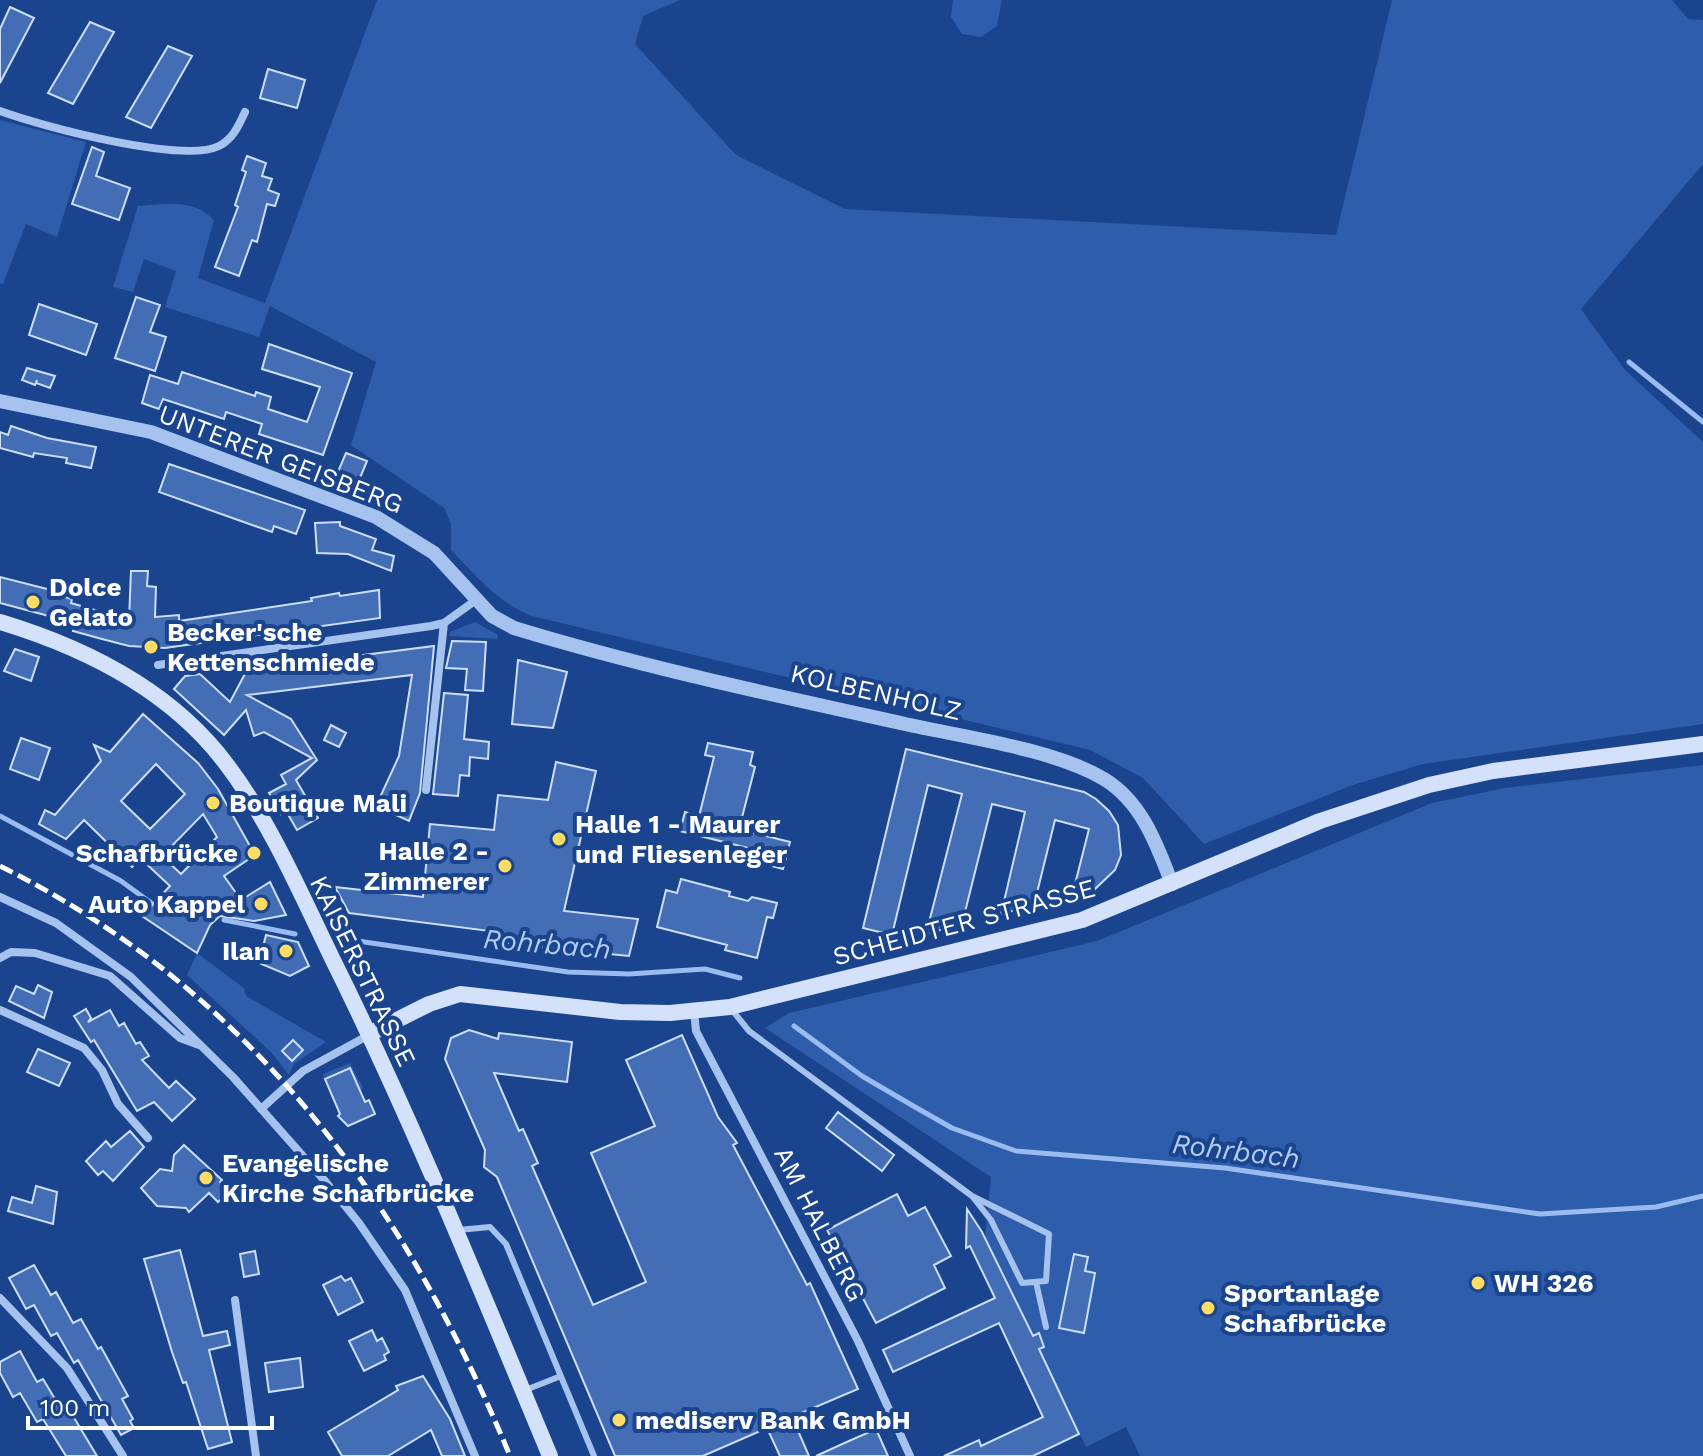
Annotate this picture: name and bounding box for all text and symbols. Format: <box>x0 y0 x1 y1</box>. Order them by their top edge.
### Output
street label: UNTERER GEISBERG <box>155 399 407 519</box>
place label: Dolce Gelato <box>49 572 133 632</box>
marker: Dolce Gelato <box>24 593 42 611</box>
place label: Becker'sche Kettenschmiede <box>167 617 375 677</box>
marker: Becker'sche Kettenschmiede <box>142 638 160 656</box>
street label: KOLBENHOLZ <box>788 658 964 726</box>
place label: Boutique Mali <box>229 788 407 818</box>
marker: Boutique Mali <box>204 794 222 812</box>
place label: Halle 1 - Maurer und Fliesenleger <box>575 809 788 869</box>
marker: Halle 1 - Maurer und Fliesenleger <box>550 830 568 848</box>
place label: Halle 2 - Zimmerer <box>364 836 490 896</box>
place label: Schafbrücke <box>76 838 238 868</box>
marker: Schafbrücke <box>245 844 263 862</box>
marker: Halle 2 - Zimmerer <box>496 857 514 875</box>
street label: KAISERSTRASSE <box>304 871 422 1071</box>
street label: SCHEIDTER STRASSE <box>830 873 1098 971</box>
place label: Auto Kappel <box>88 889 245 919</box>
marker: Auto Kappel <box>252 895 270 913</box>
water label: Rohrbach <box>482 922 612 966</box>
place label: Ilan <box>222 936 270 966</box>
marker: Ilan <box>277 942 295 960</box>
water label: Rohrbach <box>1170 1127 1302 1175</box>
street label: AM HALBERG <box>768 1142 872 1306</box>
place label: Evangelische Kirche Schafbrücke <box>222 1148 474 1208</box>
marker: Evangelische Kirche Schafbrücke <box>197 1169 215 1187</box>
place label: WH 326 <box>1494 1268 1594 1298</box>
marker: WH 326 <box>1469 1274 1487 1292</box>
place label: Sportanlage Schafbrücke <box>1224 1278 1386 1338</box>
marker: Sportanlage Schafbrücke <box>1199 1299 1217 1317</box>
scale bar <box>28 1380 272 1430</box>
text: 100 m <box>40 1394 110 1422</box>
place label: mediserv Bank GmbH <box>635 1405 911 1435</box>
marker: mediserv Bank GmbH <box>610 1411 628 1429</box>

